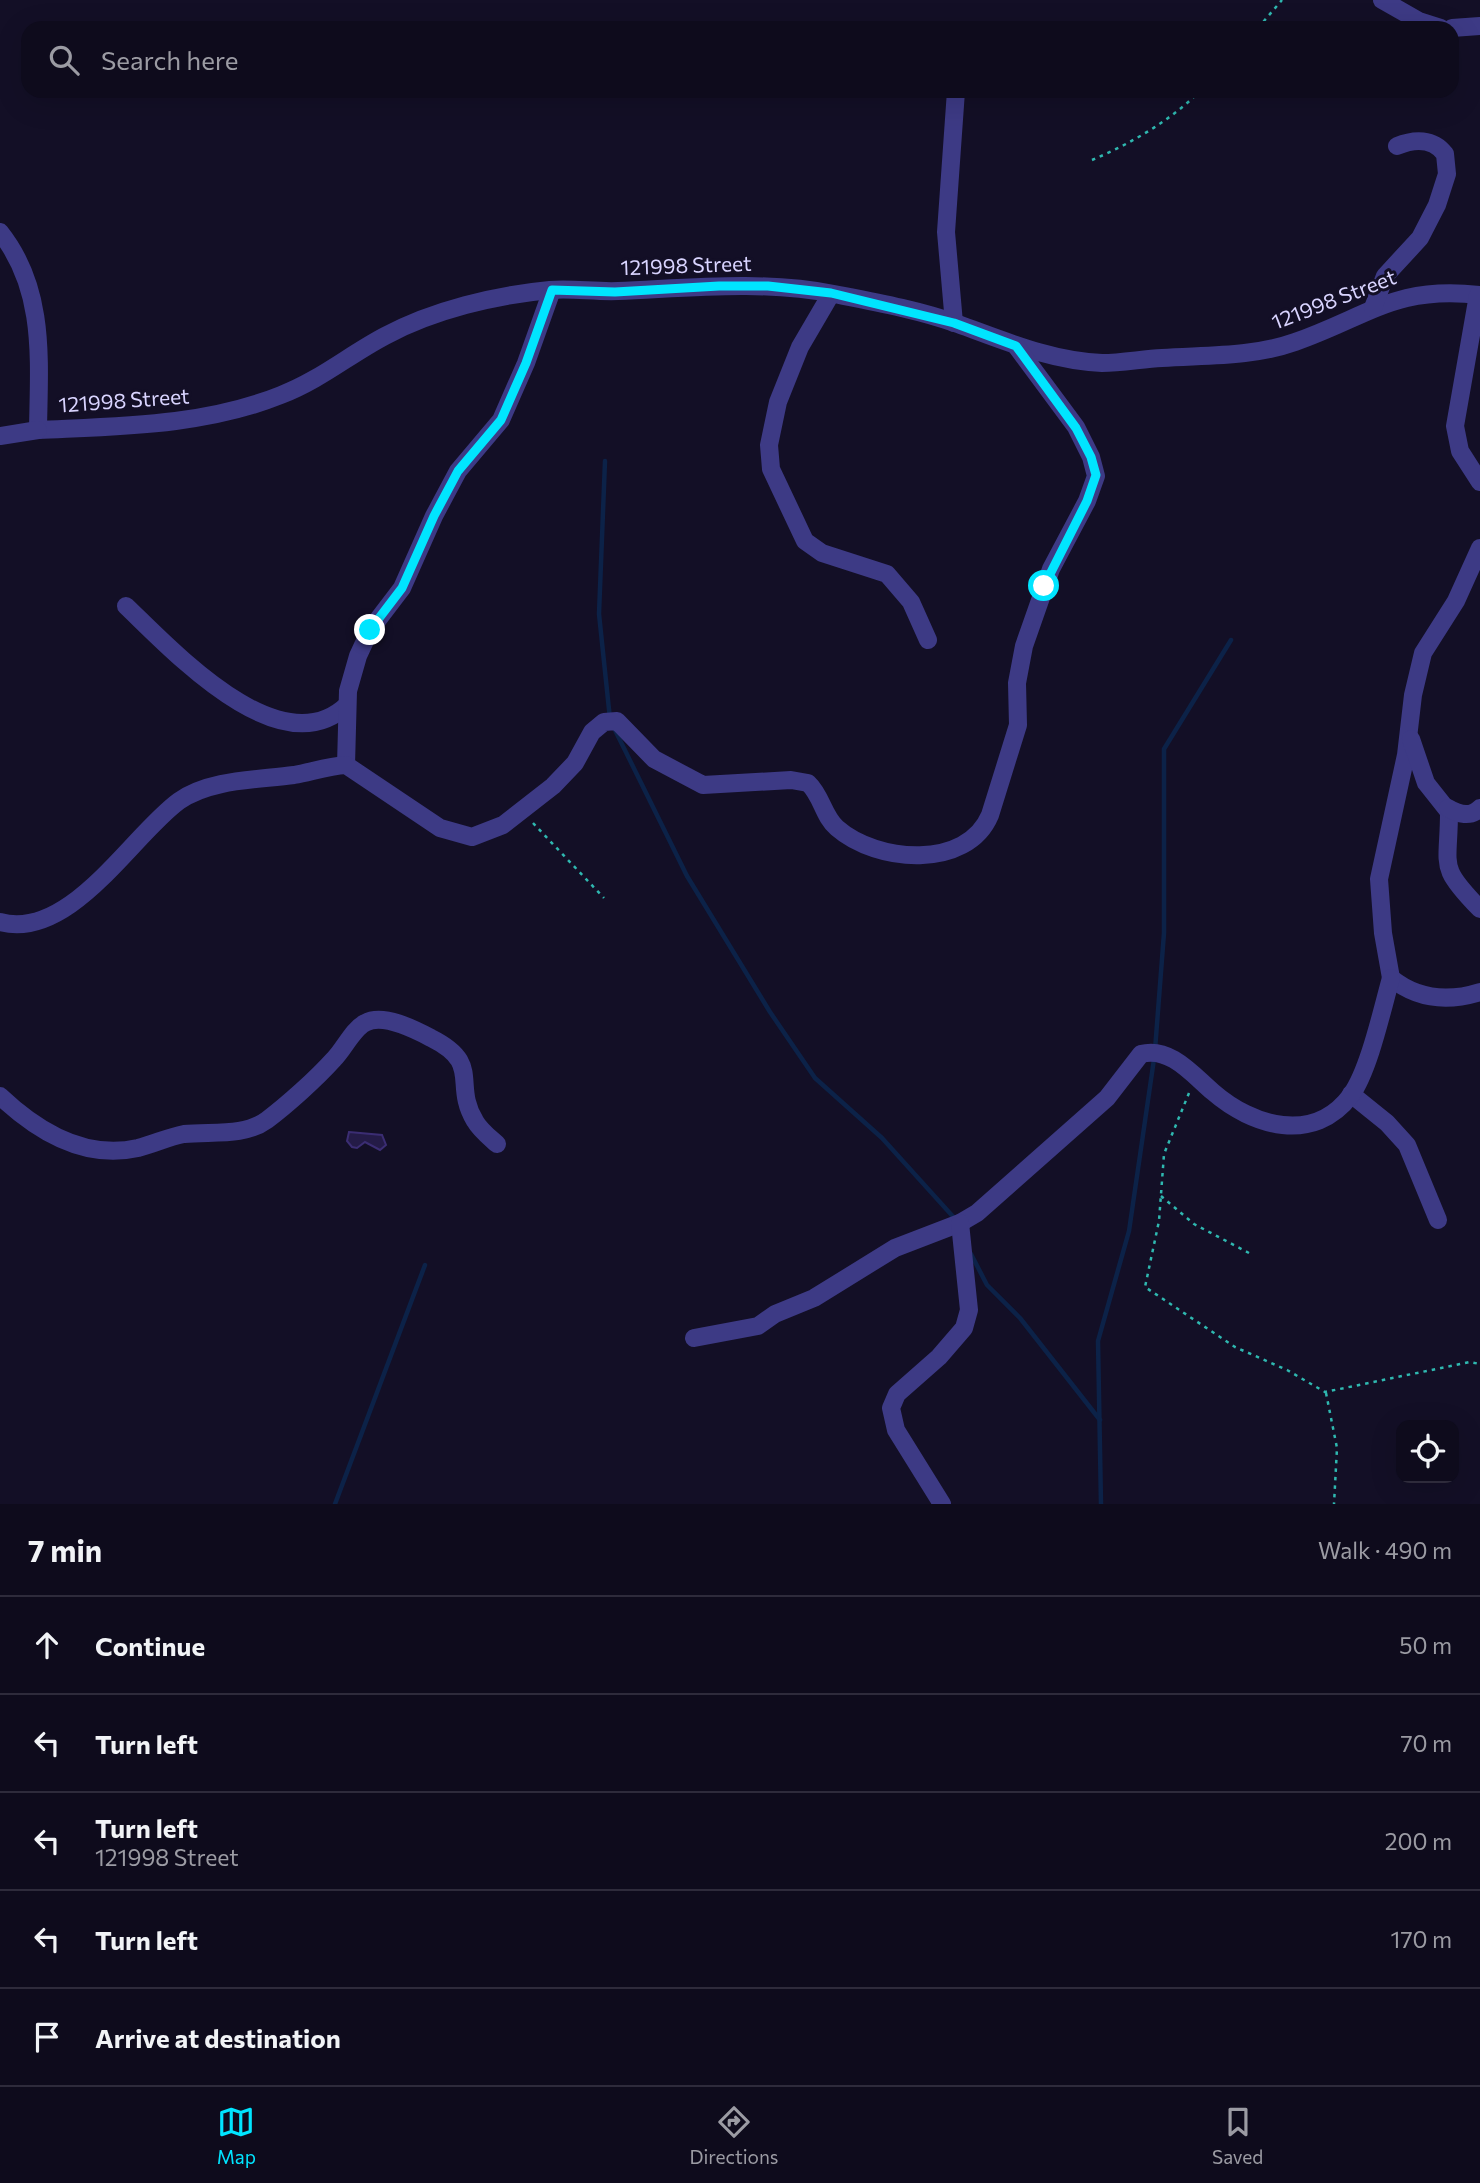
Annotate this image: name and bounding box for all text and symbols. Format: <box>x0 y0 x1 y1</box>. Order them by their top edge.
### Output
search box <box>21 21 1459 98</box>
icon: search <box>45 41 83 79</box>
text: Search here <box>101 44 239 75</box>
street label: 121998 Street <box>620 250 752 279</box>
street label: 121998 Street <box>1268 263 1399 334</box>
street label: 121998 Street <box>58 382 190 417</box>
route start <box>1028 570 1059 601</box>
route end <box>354 614 385 645</box>
map controls <box>1396 1420 1459 1483</box>
button: locate <box>1396 1420 1459 1483</box>
text: 7 min <box>28 1531 102 1568</box>
text: Walk · 490 m <box>1318 1536 1452 1564</box>
icon: ahead <box>28 1626 66 1664</box>
text: Continue <box>95 1630 205 1661</box>
text: 50 m <box>1399 1631 1452 1659</box>
icon: left <box>28 1724 66 1762</box>
text: Turn left <box>95 1728 198 1759</box>
text: 70 m <box>1400 1729 1452 1757</box>
text: Turn left <box>95 1812 198 1843</box>
icon: left <box>28 1822 66 1860</box>
text: 200 m <box>1385 1827 1452 1855</box>
text: 121998 Street <box>95 1843 239 1871</box>
icon: left <box>28 1920 66 1958</box>
text: Turn left <box>95 1924 198 1955</box>
text: 170 m <box>1391 1925 1452 1953</box>
icon: arrive <box>28 2018 66 2056</box>
text: Arrive at destination <box>95 2022 341 2053</box>
tab: Map <box>217 2103 256 2168</box>
tab: Directions <box>689 2103 779 2168</box>
tab: Saved <box>1212 2103 1263 2168</box>

